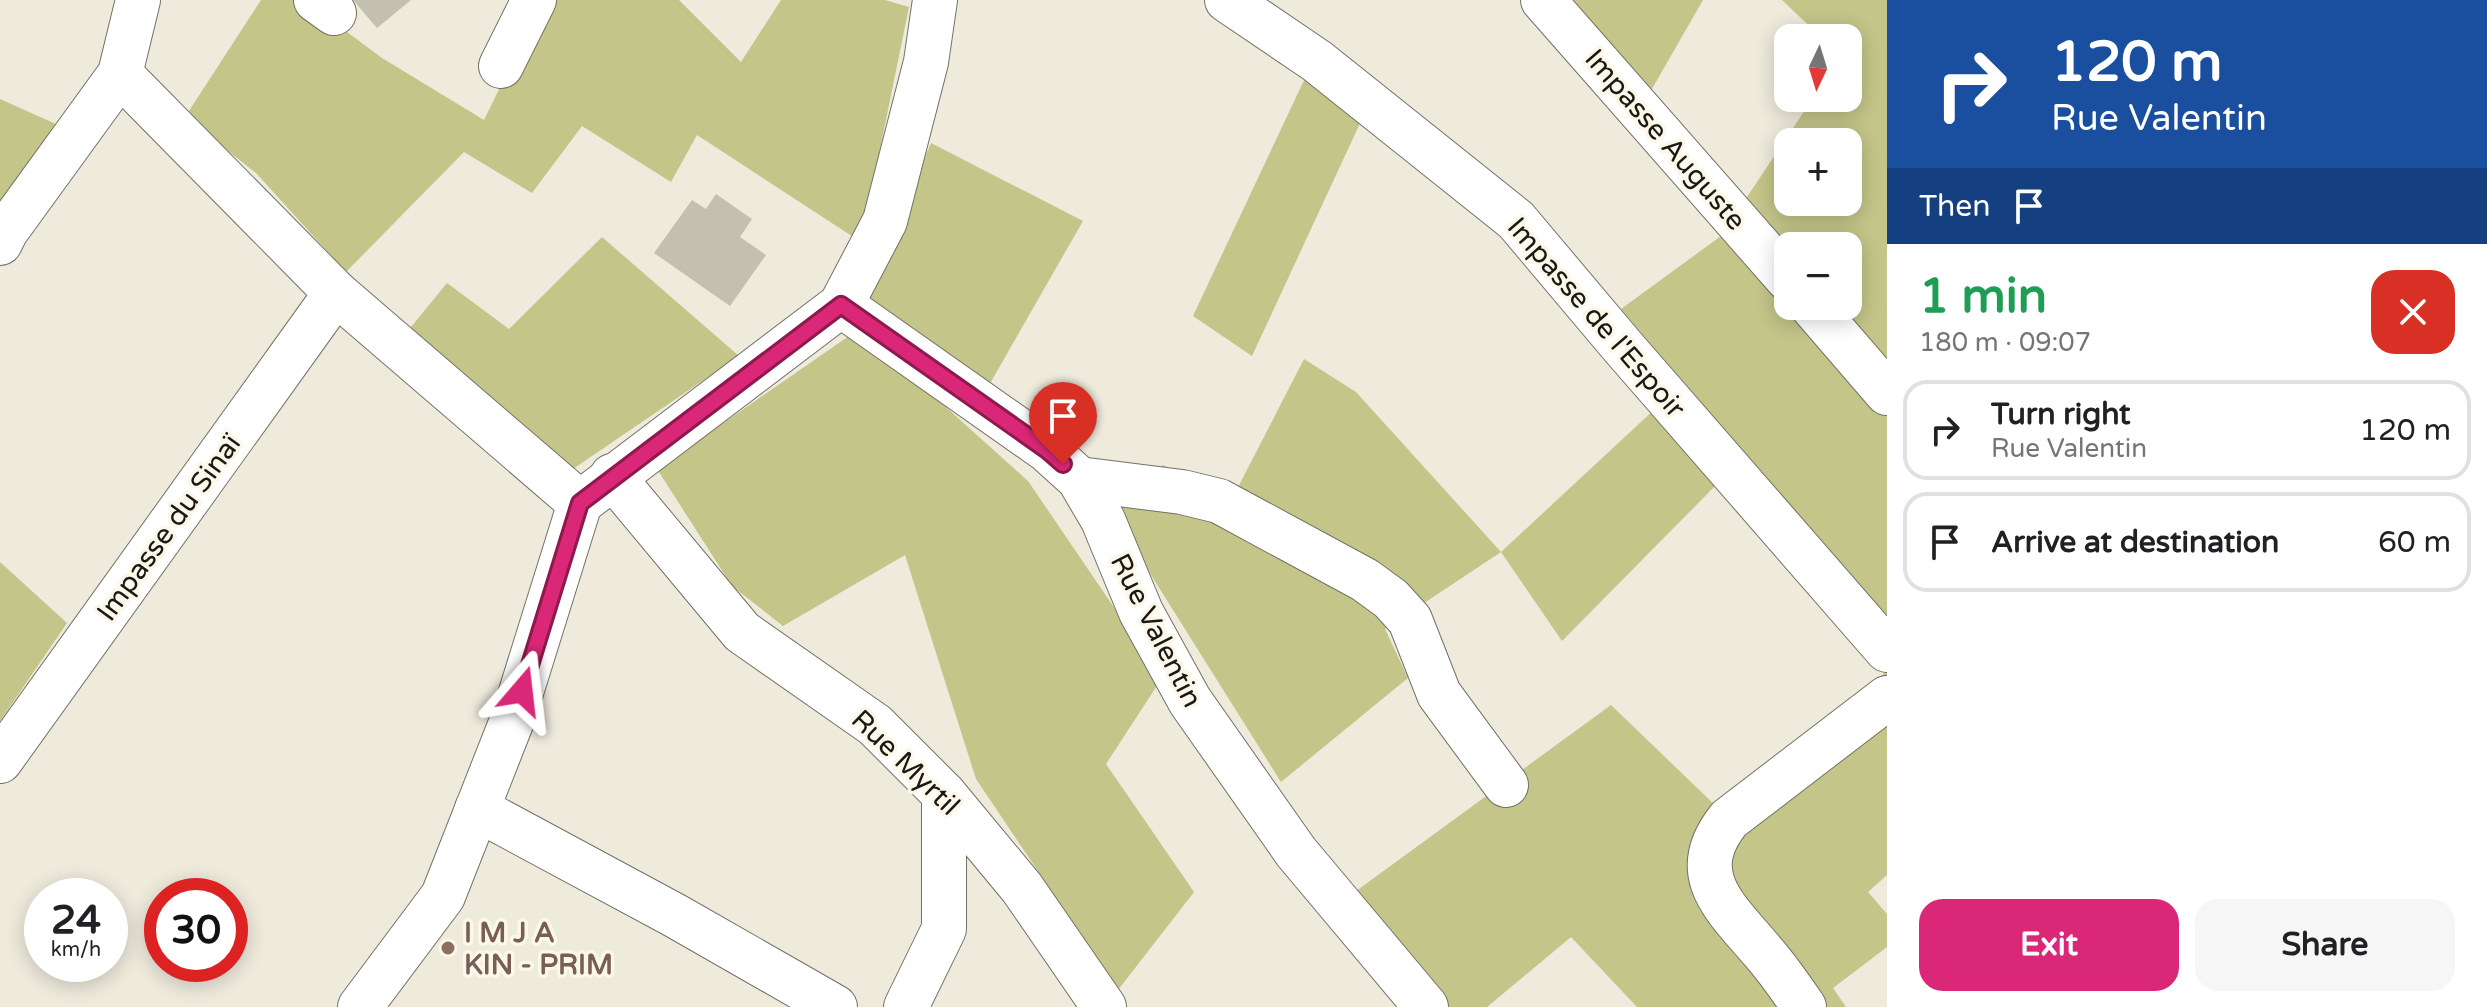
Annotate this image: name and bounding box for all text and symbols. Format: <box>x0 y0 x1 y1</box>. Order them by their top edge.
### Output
north arrow <box>1774 24 1862 112</box>
map controls <box>1774 24 1862 320</box>
text: 120 m <box>2051 29 2222 96</box>
icon: right <box>1919 32 2023 136</box>
street label: Impasse Auguste <box>1577 42 1753 237</box>
text: Rue Valentin <box>2051 97 2267 140</box>
button: + <box>1774 128 1862 216</box>
icon: arrive <box>2007 184 2051 228</box>
text: Then <box>1919 188 1991 225</box>
street label: Impasse de l'Espoir <box>1500 211 1693 425</box>
button: − <box>1774 232 1862 320</box>
text: 1 min <box>1919 268 2047 326</box>
button: close <box>2371 270 2455 354</box>
text: 180 m · 09:07 <box>1919 327 2091 358</box>
pin <box>1029 382 1097 464</box>
icon: arrive <box>1041 394 1085 438</box>
text: Turn right <box>1991 396 2131 433</box>
icon: right <box>1923 408 1967 452</box>
text: 120 m <box>2359 412 2451 449</box>
street label: Impasse du Sinaï <box>90 427 249 628</box>
text: Rue Valentin <box>1991 433 2147 464</box>
icon: arrive <box>1923 520 1967 564</box>
text: Arrive at destination <box>1991 524 2279 561</box>
text: 60 m <box>2378 524 2451 561</box>
street label: Rue Valentin <box>1103 548 1209 713</box>
position arrow <box>480 649 564 733</box>
street label: Rue Myrtil <box>844 703 967 823</box>
speed limit sign: 30 <box>144 878 248 982</box>
text: 24 <box>51 896 101 944</box>
button: Exit <box>1919 899 2179 991</box>
button: Share <box>2195 899 2455 991</box>
place label: I M J A KIN - PRIM <box>464 916 613 982</box>
text: km/h <box>51 938 101 962</box>
marker: I M J A KIN - PRIM <box>439 939 457 957</box>

